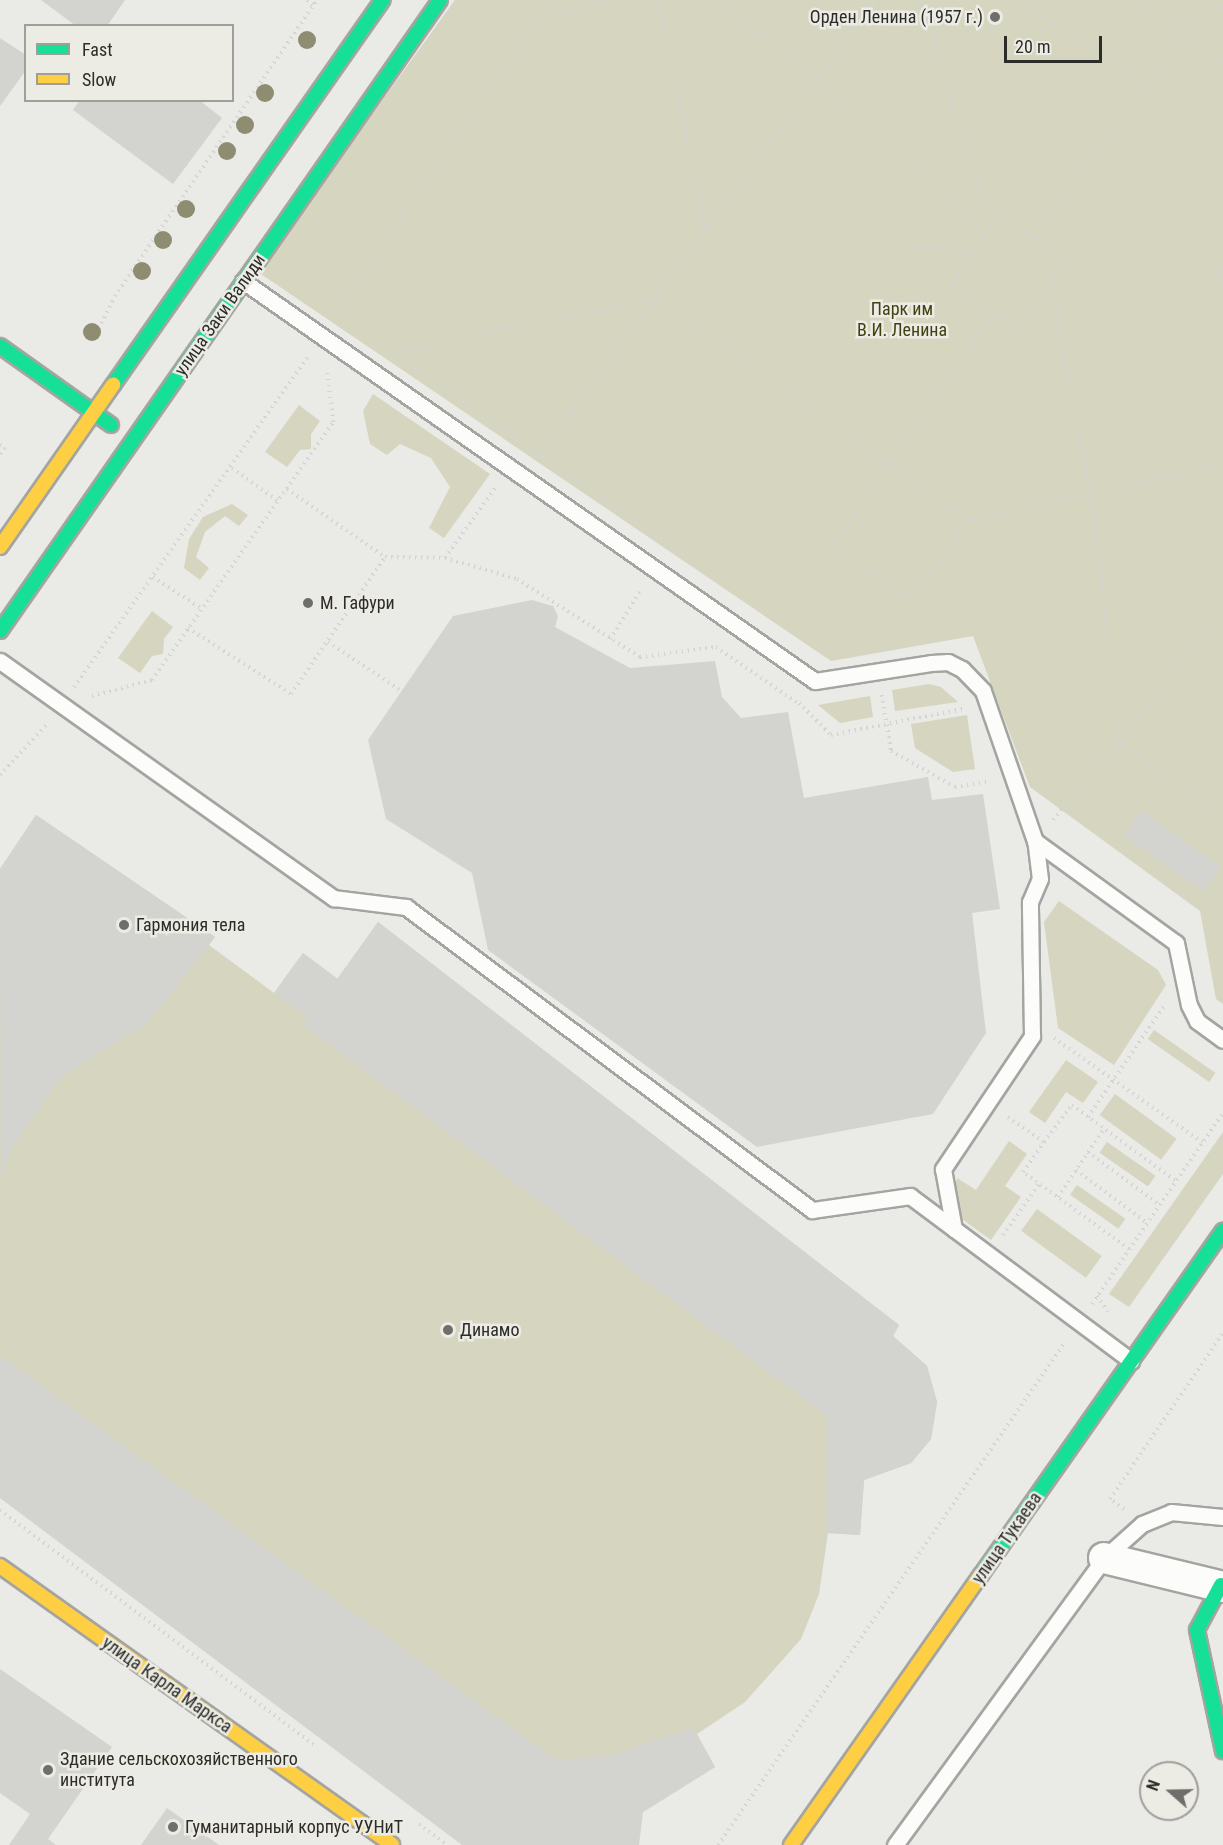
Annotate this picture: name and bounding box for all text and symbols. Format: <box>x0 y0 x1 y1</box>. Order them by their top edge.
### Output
place label: Орден Ленина (1957 г.) <box>810 6 983 28</box>
marker: Орден Ленина (1957 г.) <box>988 10 1002 24</box>
legend <box>24 24 234 102</box>
scale bar <box>1007 24 1104 62</box>
text: 20 m <box>1015 36 1050 57</box>
text: Fast <box>82 39 113 60</box>
text: Slow <box>82 69 116 90</box>
street label: улица Заки Валиди <box>170 250 270 380</box>
park label: Парк им В.И. Ленина <box>857 299 947 342</box>
place label: М. Гафури <box>320 592 395 614</box>
marker: М. Гафури <box>301 596 315 610</box>
place label: Гармония тела <box>136 914 245 936</box>
marker: Гармония тела <box>117 918 131 932</box>
place label: Динамо <box>460 1319 519 1341</box>
marker: Динамо <box>441 1323 455 1337</box>
street label: улица Тукаева <box>967 1488 1047 1588</box>
street label: улица Карла Маркса <box>98 1632 236 1738</box>
place label: Здание сельскохозяйственного института <box>60 1749 298 1792</box>
north arrow <box>1139 1761 1199 1821</box>
marker: Здание сельскохозяйственного института <box>41 1763 55 1777</box>
text: N <box>1143 1778 1164 1793</box>
place label: Гуманитарный корпус УУНиТ <box>185 1816 403 1838</box>
marker: Гуманитарный корпус УУНиТ <box>166 1820 180 1834</box>

